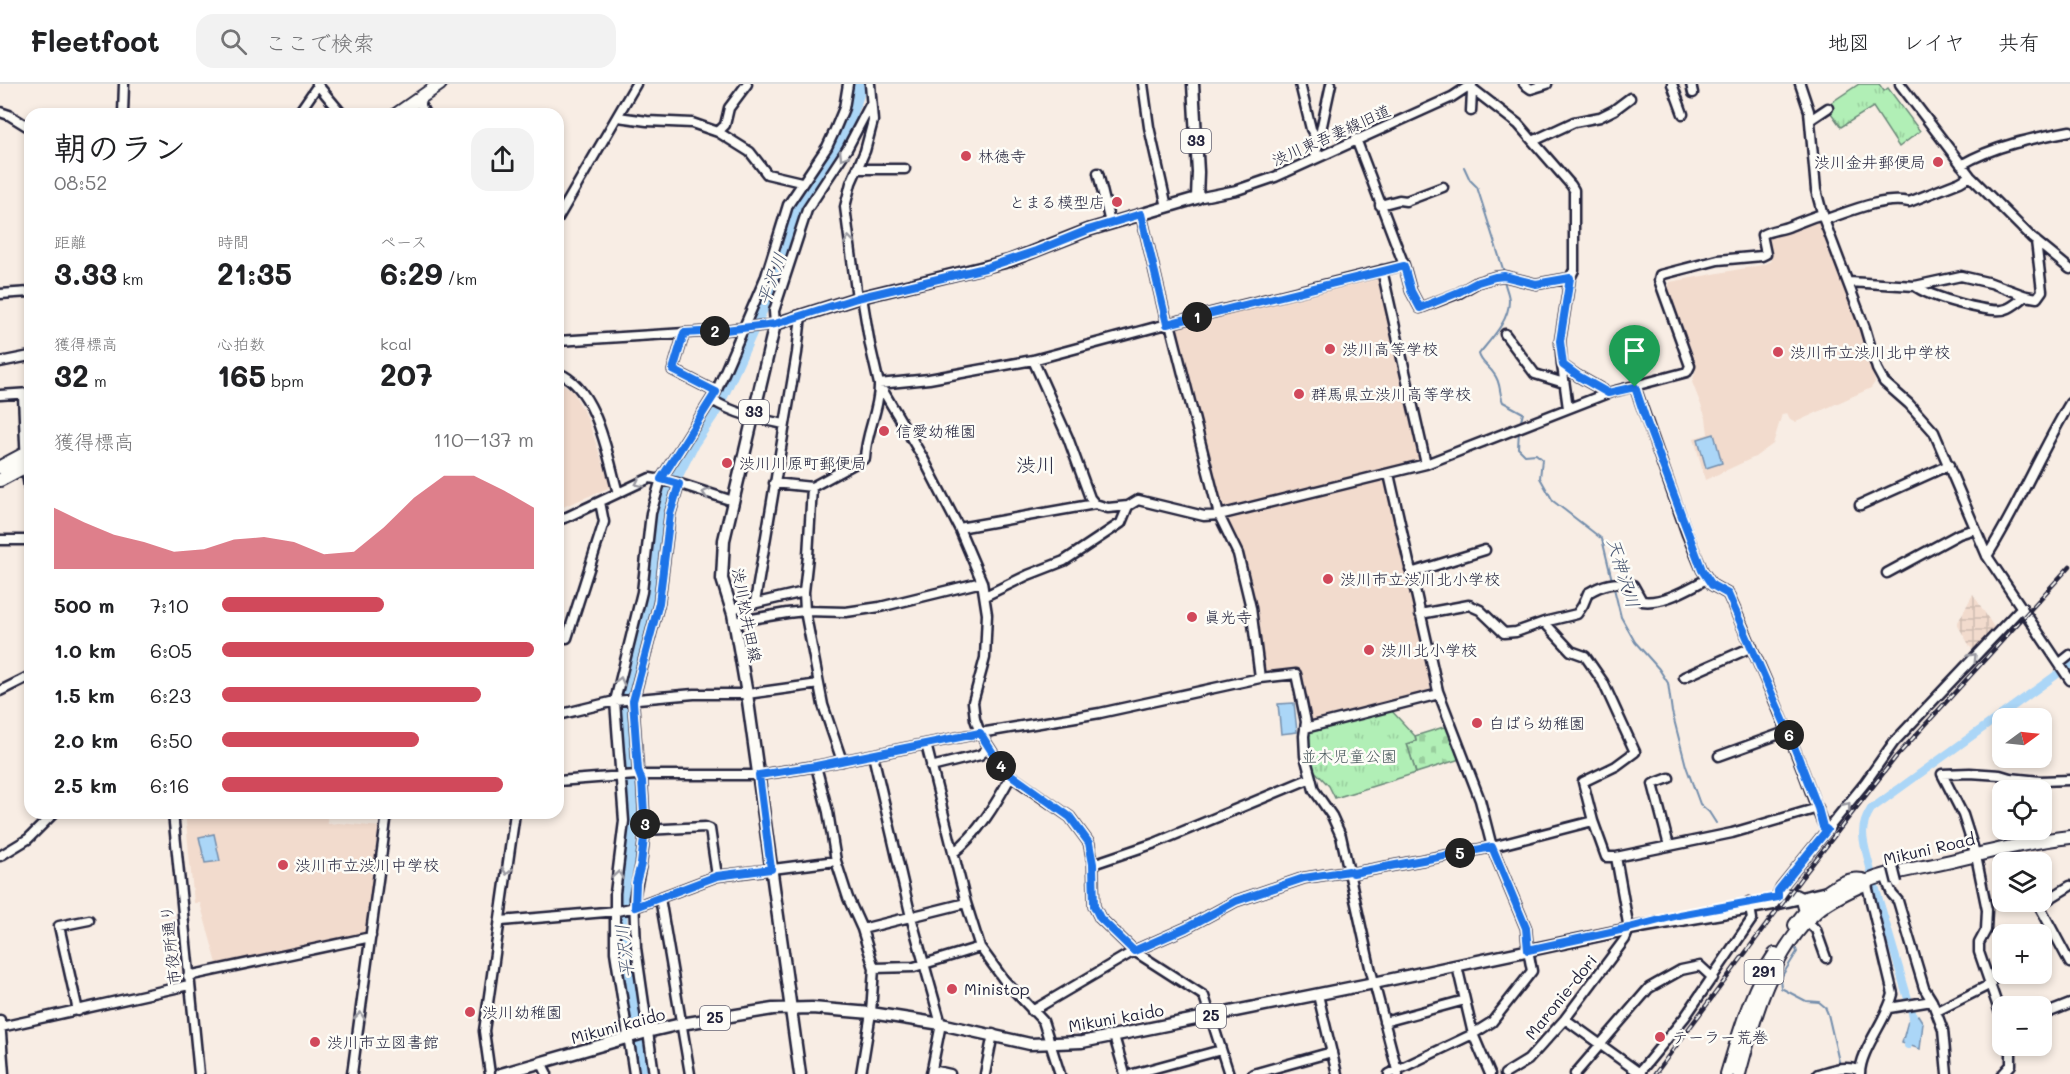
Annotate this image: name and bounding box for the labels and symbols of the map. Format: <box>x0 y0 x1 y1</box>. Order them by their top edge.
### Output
street label: 渋川東吾妻線旧道 <box>1268 99 1394 170</box>
road number: 33 <box>1181 129 1211 153</box>
place label: 林徳寺 <box>978 145 1026 166</box>
marker: 林徳寺 <box>959 149 973 163</box>
one-way arrow <box>838 150 850 160</box>
place label: 渋川金井郵便局 <box>1814 151 1926 172</box>
marker: 渋川金井郵便局 <box>1931 155 1945 169</box>
place label: とまる模型店 <box>1009 191 1105 212</box>
marker: とまる模型店 <box>1110 195 1124 209</box>
one-way arrow <box>843 236 856 245</box>
water label: 平沢川 <box>751 249 792 308</box>
pin: 1 <box>1182 302 1212 332</box>
pin: 2 <box>700 316 730 346</box>
pin <box>1609 325 1660 387</box>
place label: 渋川高等学校 <box>1342 338 1438 359</box>
place label: 渋川市立渋川北中学校 <box>1790 341 1950 362</box>
marker: 渋川高等学校 <box>1323 342 1337 356</box>
marker: 渋川市立渋川北中学校 <box>1771 345 1785 359</box>
place label: 群馬県立渋川高等学校 <box>1311 383 1471 404</box>
marker: 群馬県立渋川高等学校 <box>1292 387 1306 401</box>
road number: 33 <box>739 400 769 424</box>
place label: 信愛幼稚園 <box>896 420 976 441</box>
marker: 信愛幼稚園 <box>877 424 891 438</box>
district label: 渋川 <box>1016 451 1056 477</box>
place label: 渋川川原町郵便局 <box>739 452 867 473</box>
marker: 渋川川原町郵便局 <box>720 456 734 470</box>
one-way arrow <box>634 476 645 487</box>
one-way arrow <box>701 487 712 500</box>
water label: 天神沢川 <box>1602 535 1646 611</box>
street label: 渋川松井田線 <box>728 566 767 664</box>
place label: 渋川市立渋川北小学校 <box>1340 568 1500 589</box>
marker: 渋川市立渋川北小学校 <box>1321 572 1335 586</box>
place label: 眞光寺 <box>1204 606 1252 627</box>
marker: 眞光寺 <box>1185 610 1199 624</box>
place label: 渋川北小学校 <box>1381 639 1477 660</box>
marker: 渋川北小学校 <box>1362 643 1376 657</box>
one-way arrow <box>1966 654 1977 664</box>
one-way arrow <box>612 676 625 686</box>
north arrow <box>1992 708 2052 768</box>
place label: 白ばら幼稚園 <box>1489 712 1585 733</box>
marker: 白ばら幼稚園 <box>1470 716 1484 730</box>
pin: 6 <box>1774 720 1804 750</box>
park label: 並木児童公園 <box>1301 745 1397 766</box>
pin: 4 <box>986 751 1016 781</box>
one-way arrow <box>1839 801 1850 812</box>
pin: 3 <box>630 809 660 839</box>
street label: Mikuni Road <box>1881 828 1977 869</box>
pin: 5 <box>1445 838 1475 868</box>
place label: 渋川市立渋川中学校 <box>295 854 439 875</box>
marker: 渋川市立渋川中学校 <box>276 858 290 872</box>
one-way arrow <box>502 866 514 876</box>
one-way arrow <box>611 870 624 880</box>
street label: 市役所通り <box>155 904 184 986</box>
water label: 平沢川 <box>609 923 639 979</box>
street label: Maronie-dori <box>1520 950 1601 1043</box>
road number: 291 <box>1744 960 1784 984</box>
place label: Ministop <box>964 978 1030 999</box>
marker: Ministop <box>945 982 959 996</box>
street label: Mikuni kaido <box>1066 999 1165 1036</box>
place label: 渋川幼稚園 <box>482 1001 562 1022</box>
street label: Mikuni kaido <box>568 1003 667 1048</box>
road number: 25 <box>1196 1004 1226 1028</box>
marker: 渋川幼稚園 <box>463 1005 477 1019</box>
road number: 25 <box>700 1006 730 1030</box>
one-way arrow <box>353 1011 365 1021</box>
place label: テーラー荒巻 <box>1672 1026 1768 1047</box>
marker: テーラー荒巻 <box>1653 1030 1667 1044</box>
place label: 渋川市立図書館 <box>327 1031 439 1052</box>
marker: 渋川市立図書館 <box>308 1035 322 1049</box>

